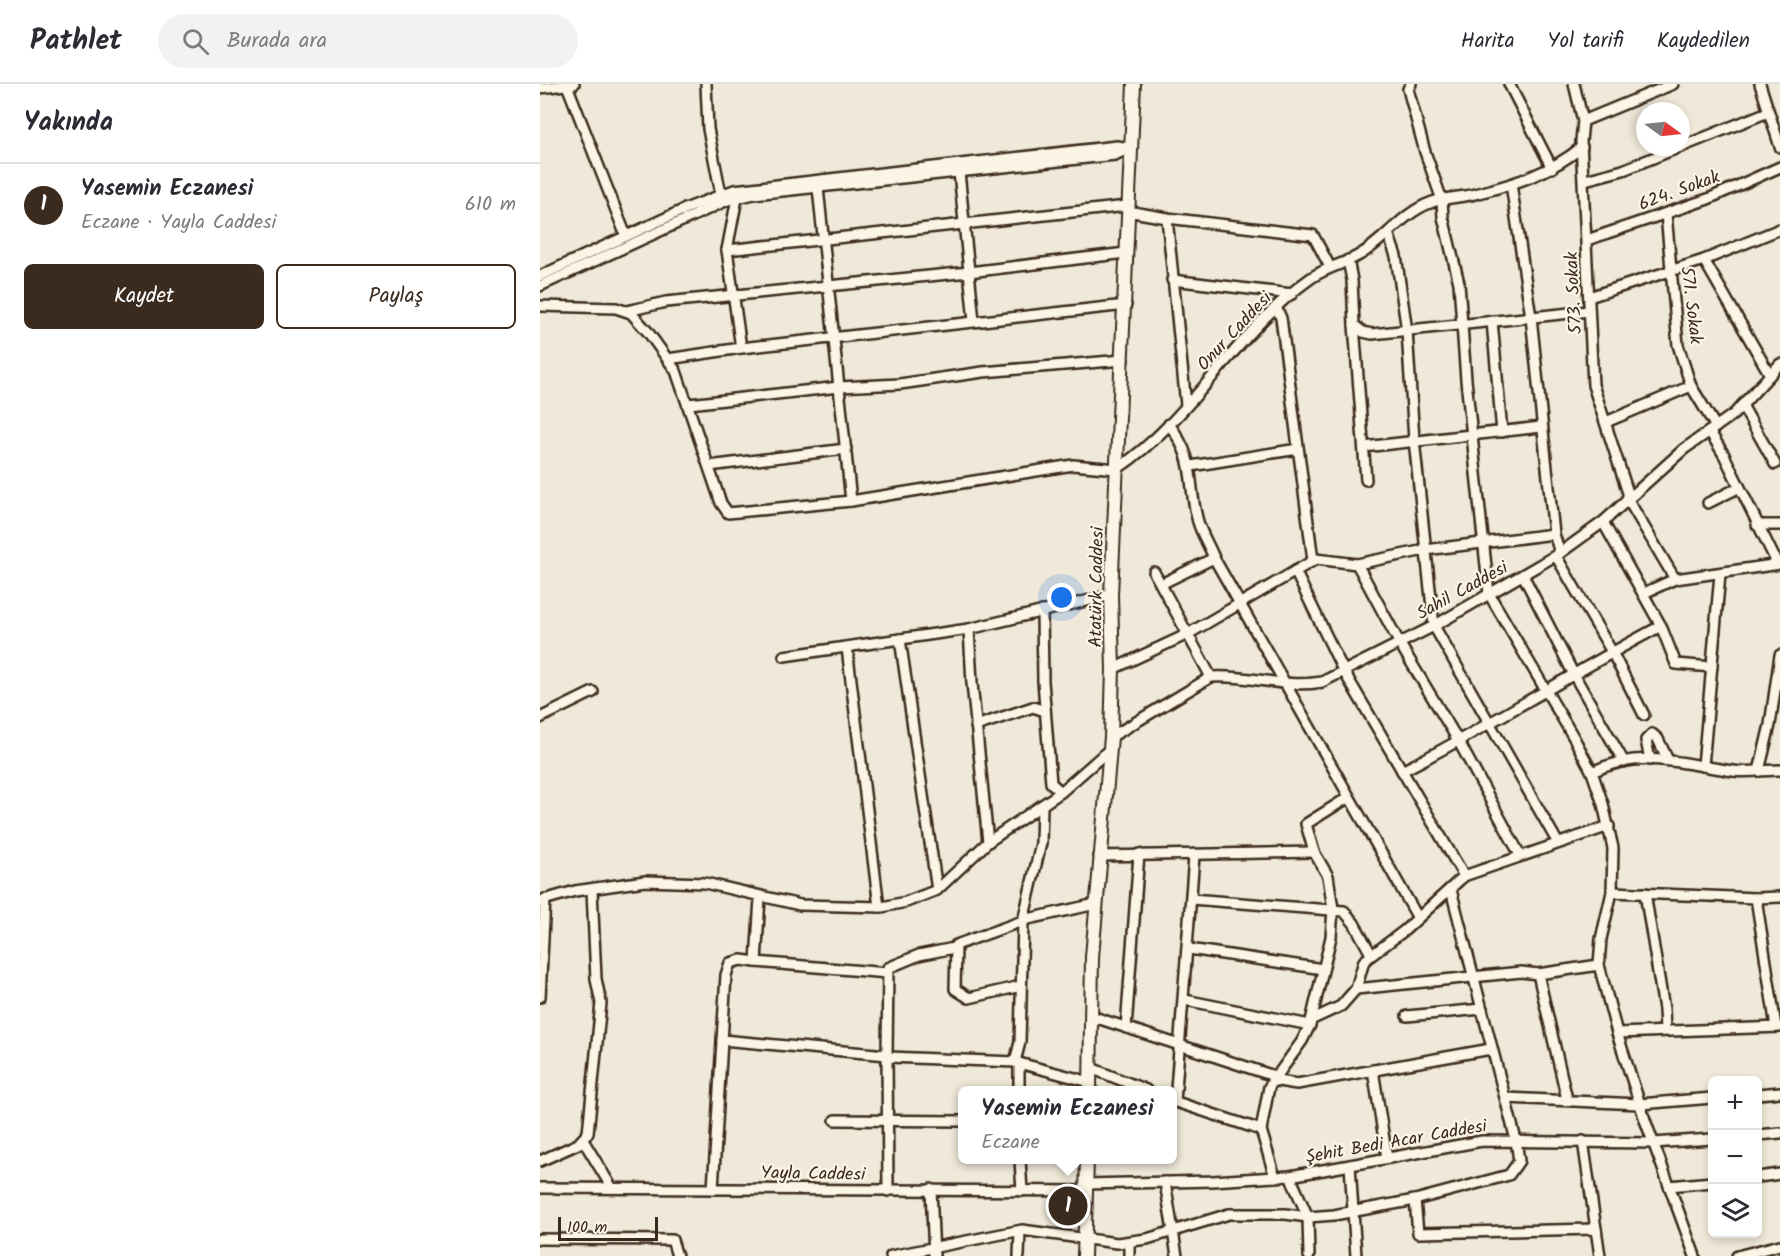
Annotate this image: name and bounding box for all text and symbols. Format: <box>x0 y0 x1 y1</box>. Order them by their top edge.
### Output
search box <box>158 14 578 68</box>
text: Pathlet <box>30 19 122 64</box>
text: Burada ara <box>227 24 327 59</box>
icon: search <box>179 25 212 58</box>
text: Harita <box>1461 25 1515 58</box>
text: Yol tarifi <box>1548 25 1624 58</box>
text: Kaydedilen <box>1657 25 1750 58</box>
text: Yakında <box>24 102 113 144</box>
north arrow <box>1636 102 1690 156</box>
street label: 624. Sokak <box>1635 163 1725 220</box>
text: Yasemin Eczanesi <box>81 172 254 207</box>
text: 1 <box>40 189 47 221</box>
text: 610 m <box>465 189 516 221</box>
text: Eczane · Yayla Caddesi <box>81 207 276 239</box>
street label: 573. Sokak <box>1558 250 1591 335</box>
button: Kaydet <box>24 264 264 329</box>
button: Paylaş <box>276 264 516 329</box>
street label: 571. Sokak <box>1671 265 1710 346</box>
street label: Onur Caddesi <box>1190 285 1280 378</box>
street label: Atatürk Caddesi <box>1082 526 1113 648</box>
street label: Sahil Caddesi <box>1412 554 1514 628</box>
your location <box>1047 583 1076 612</box>
map controls <box>1708 1076 1762 1238</box>
button: + <box>1708 1076 1762 1130</box>
popup <box>958 1086 1177 1164</box>
text: Yasemin Eczanesi <box>981 1092 1154 1127</box>
street label: Şehit Bedi Acar Caddesi <box>1303 1112 1490 1173</box>
text: Eczane <box>981 1127 1040 1159</box>
button: − <box>1708 1130 1762 1184</box>
street label: Yayla Caddesi <box>760 1159 866 1190</box>
pin: 1 <box>1048 1184 1088 1228</box>
button: layers <box>1708 1184 1762 1238</box>
scale bar <box>558 1214 658 1242</box>
text: 100 m <box>567 1215 607 1240</box>

